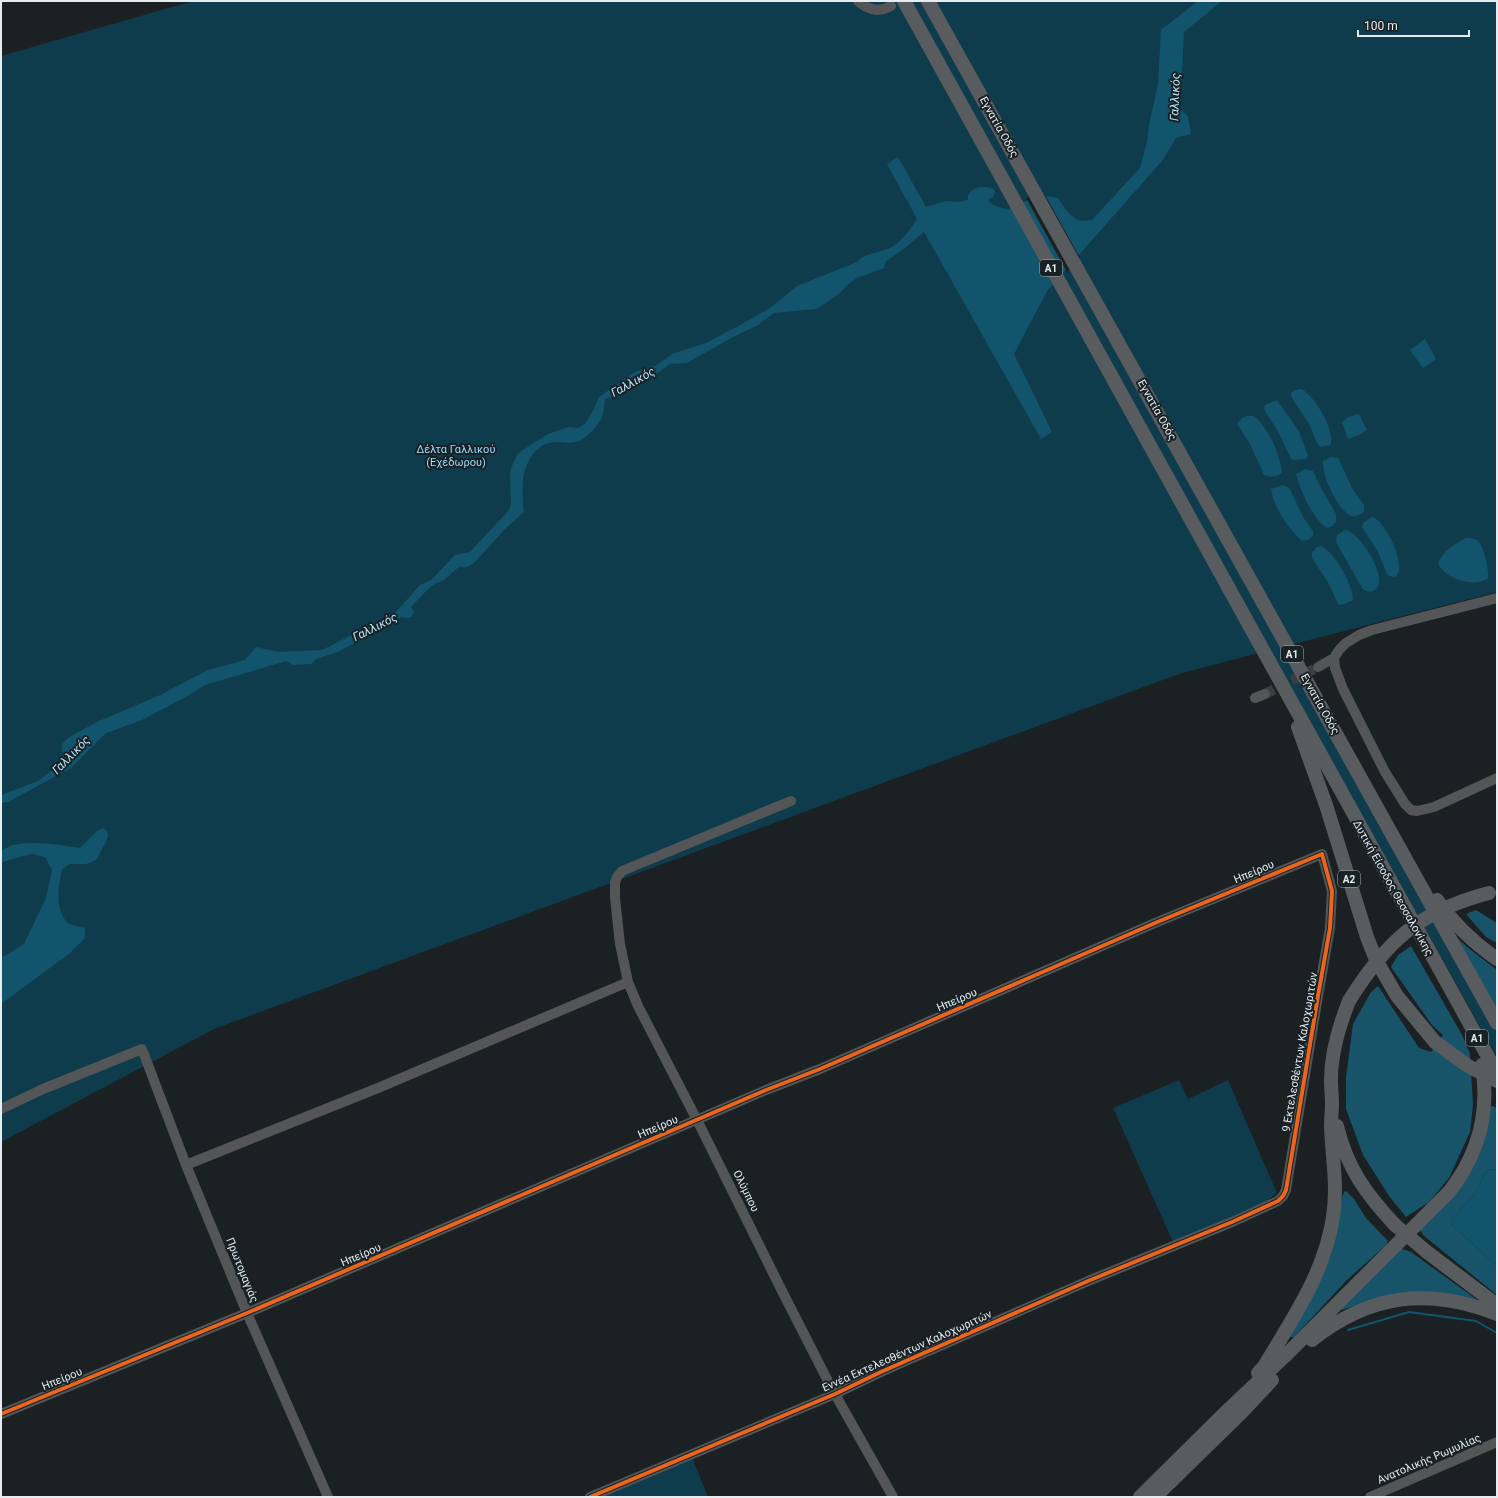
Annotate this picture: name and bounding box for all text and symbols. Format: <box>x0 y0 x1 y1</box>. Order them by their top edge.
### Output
scale bar <box>1358 12 1469 38</box>
text: 100 m <box>1364 19 1398 33</box>
water label: Γαλλικός <box>1167 73 1183 121</box>
street label: Εγνατία Οδός <box>977 94 1021 160</box>
road number: Α1 <box>1040 260 1062 276</box>
water label: Γαλλικός <box>609 364 657 400</box>
street label: Εγνατία Οδός <box>1135 377 1179 443</box>
park label: Δέλτα Γαλλικού (Εχέδωρου) <box>417 443 495 469</box>
water label: Γαλλικός <box>350 610 400 644</box>
road number: Α1 <box>1281 646 1303 662</box>
street label: Εγνατία Οδός <box>1298 671 1342 737</box>
water label: Γαλλικός <box>49 733 93 777</box>
street label: Δυτική Είσοδος Θεσσαλονίκης <box>1350 818 1436 958</box>
street label: Ηπείρου <box>1232 858 1276 886</box>
road number: Α2 <box>1338 871 1360 887</box>
street label: 9 Εκτελεσθέντων Καλοχωριτών <box>1280 971 1321 1133</box>
street label: Ηπείρου <box>935 986 979 1014</box>
road number: Α1 <box>1466 1030 1488 1046</box>
street label: Ηπείρου <box>636 1113 680 1141</box>
street label: Ολύμπου <box>730 1168 762 1214</box>
street label: Πρωτομαγιάς <box>223 1236 261 1304</box>
street label: Ηπείρου <box>339 1241 383 1269</box>
street label: Εννέα Εκτελεσθέντων Καλοχωριτών <box>820 1307 995 1394</box>
street label: Ηπείρου <box>40 1365 84 1393</box>
street label: Ανατολικής Ρωμυλίας <box>1375 1431 1483 1487</box>

